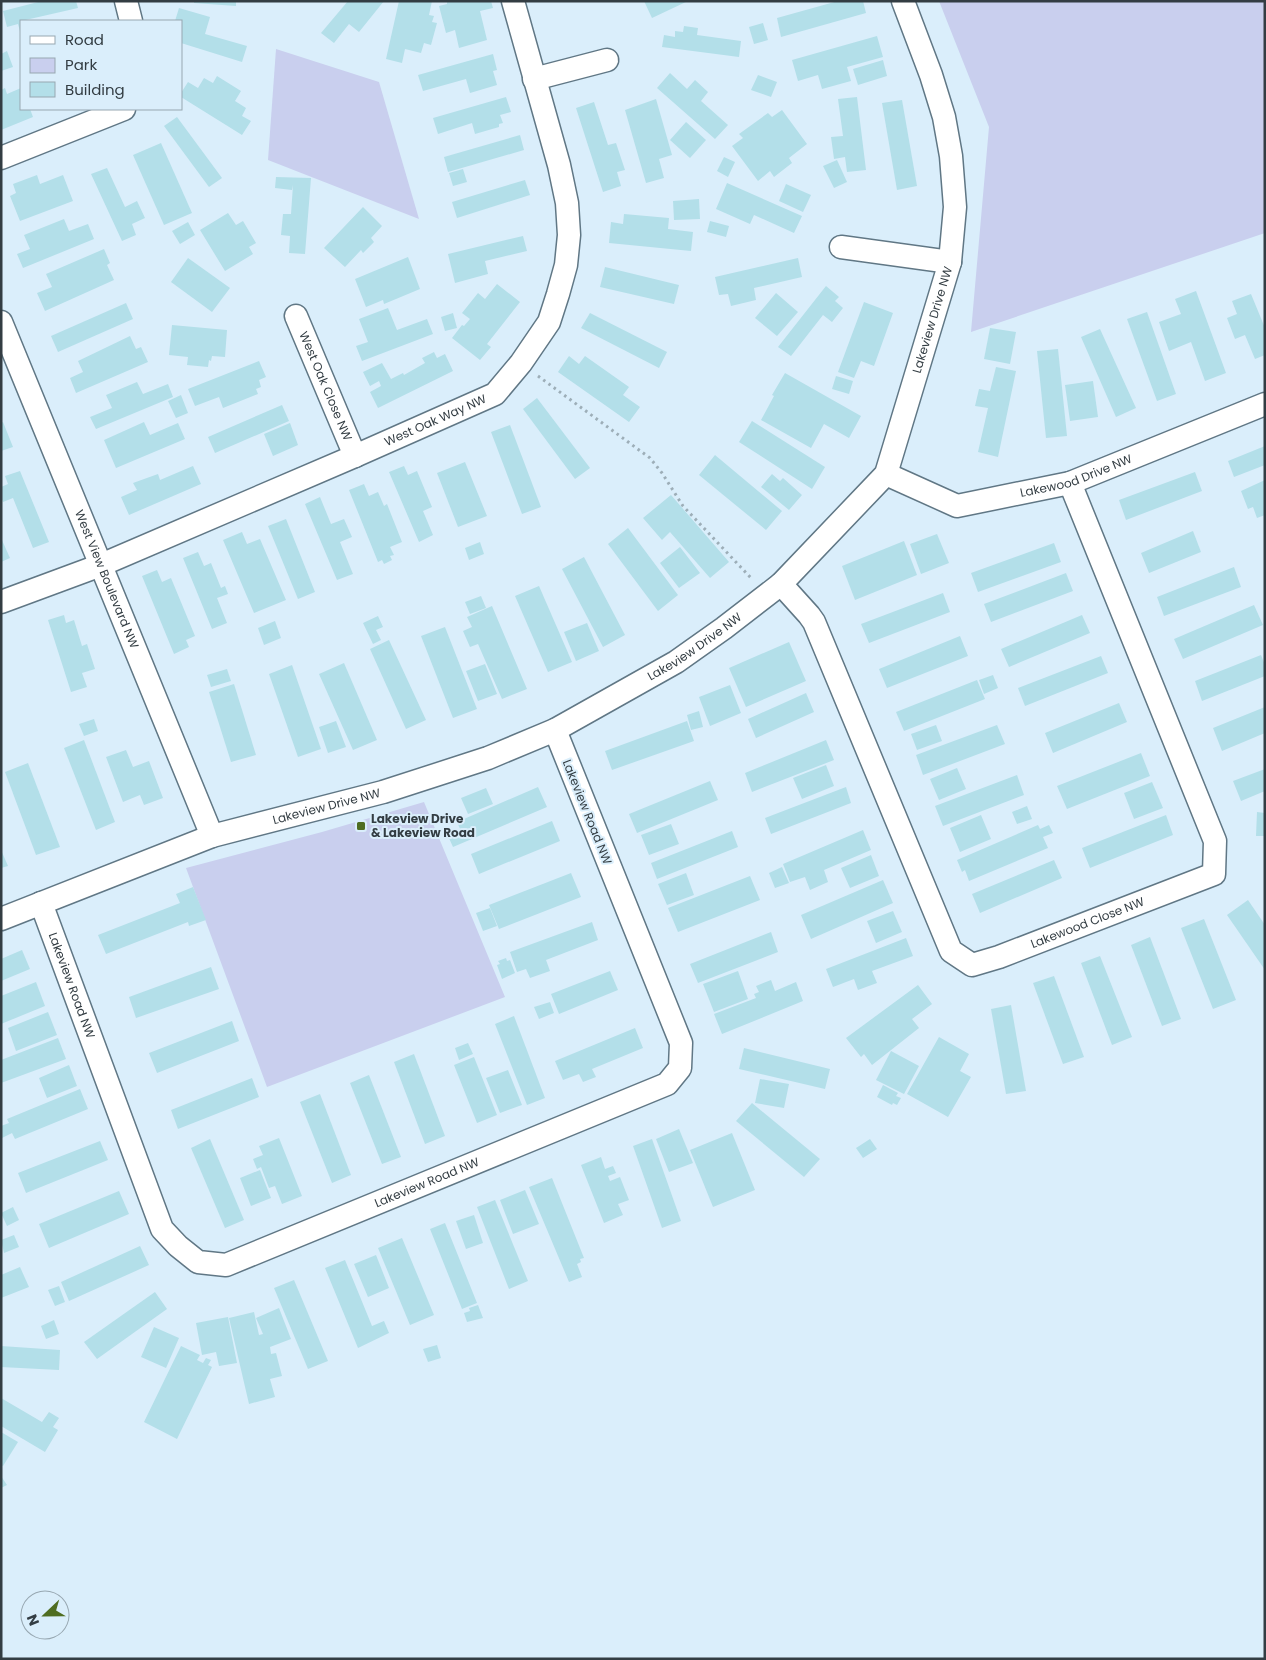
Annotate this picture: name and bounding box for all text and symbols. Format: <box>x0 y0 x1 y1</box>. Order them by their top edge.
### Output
legend <box>20 20 182 110</box>
text: Road <box>65 29 104 50</box>
text: Park <box>65 54 97 75</box>
text: Building <box>65 79 125 100</box>
street label: Lakeview Drive NW <box>908 264 956 375</box>
street label: West Oak Close NW <box>295 329 357 443</box>
street label: West Oak Way NW <box>382 390 489 450</box>
street label: Lakewood Drive NW <box>1019 450 1135 501</box>
street label: West View Boulevard NW <box>71 507 143 651</box>
street label: Lakeview Drive NW <box>644 608 745 684</box>
street label: Lakeview Road NW <box>559 757 616 867</box>
street label: Lakeview Drive NW <box>271 784 382 828</box>
place label: Lakeview Drive & Lakeview Road <box>371 810 475 841</box>
marker: Lakeview Drive & Lakeview Road <box>355 820 367 832</box>
street label: Lakewood Close NW <box>1028 893 1147 952</box>
street label: Lakeview Road NW <box>45 930 100 1041</box>
street label: Lakeview Road NW <box>372 1153 482 1211</box>
north arrow <box>20 1590 70 1640</box>
text: N <box>22 1611 44 1628</box>

